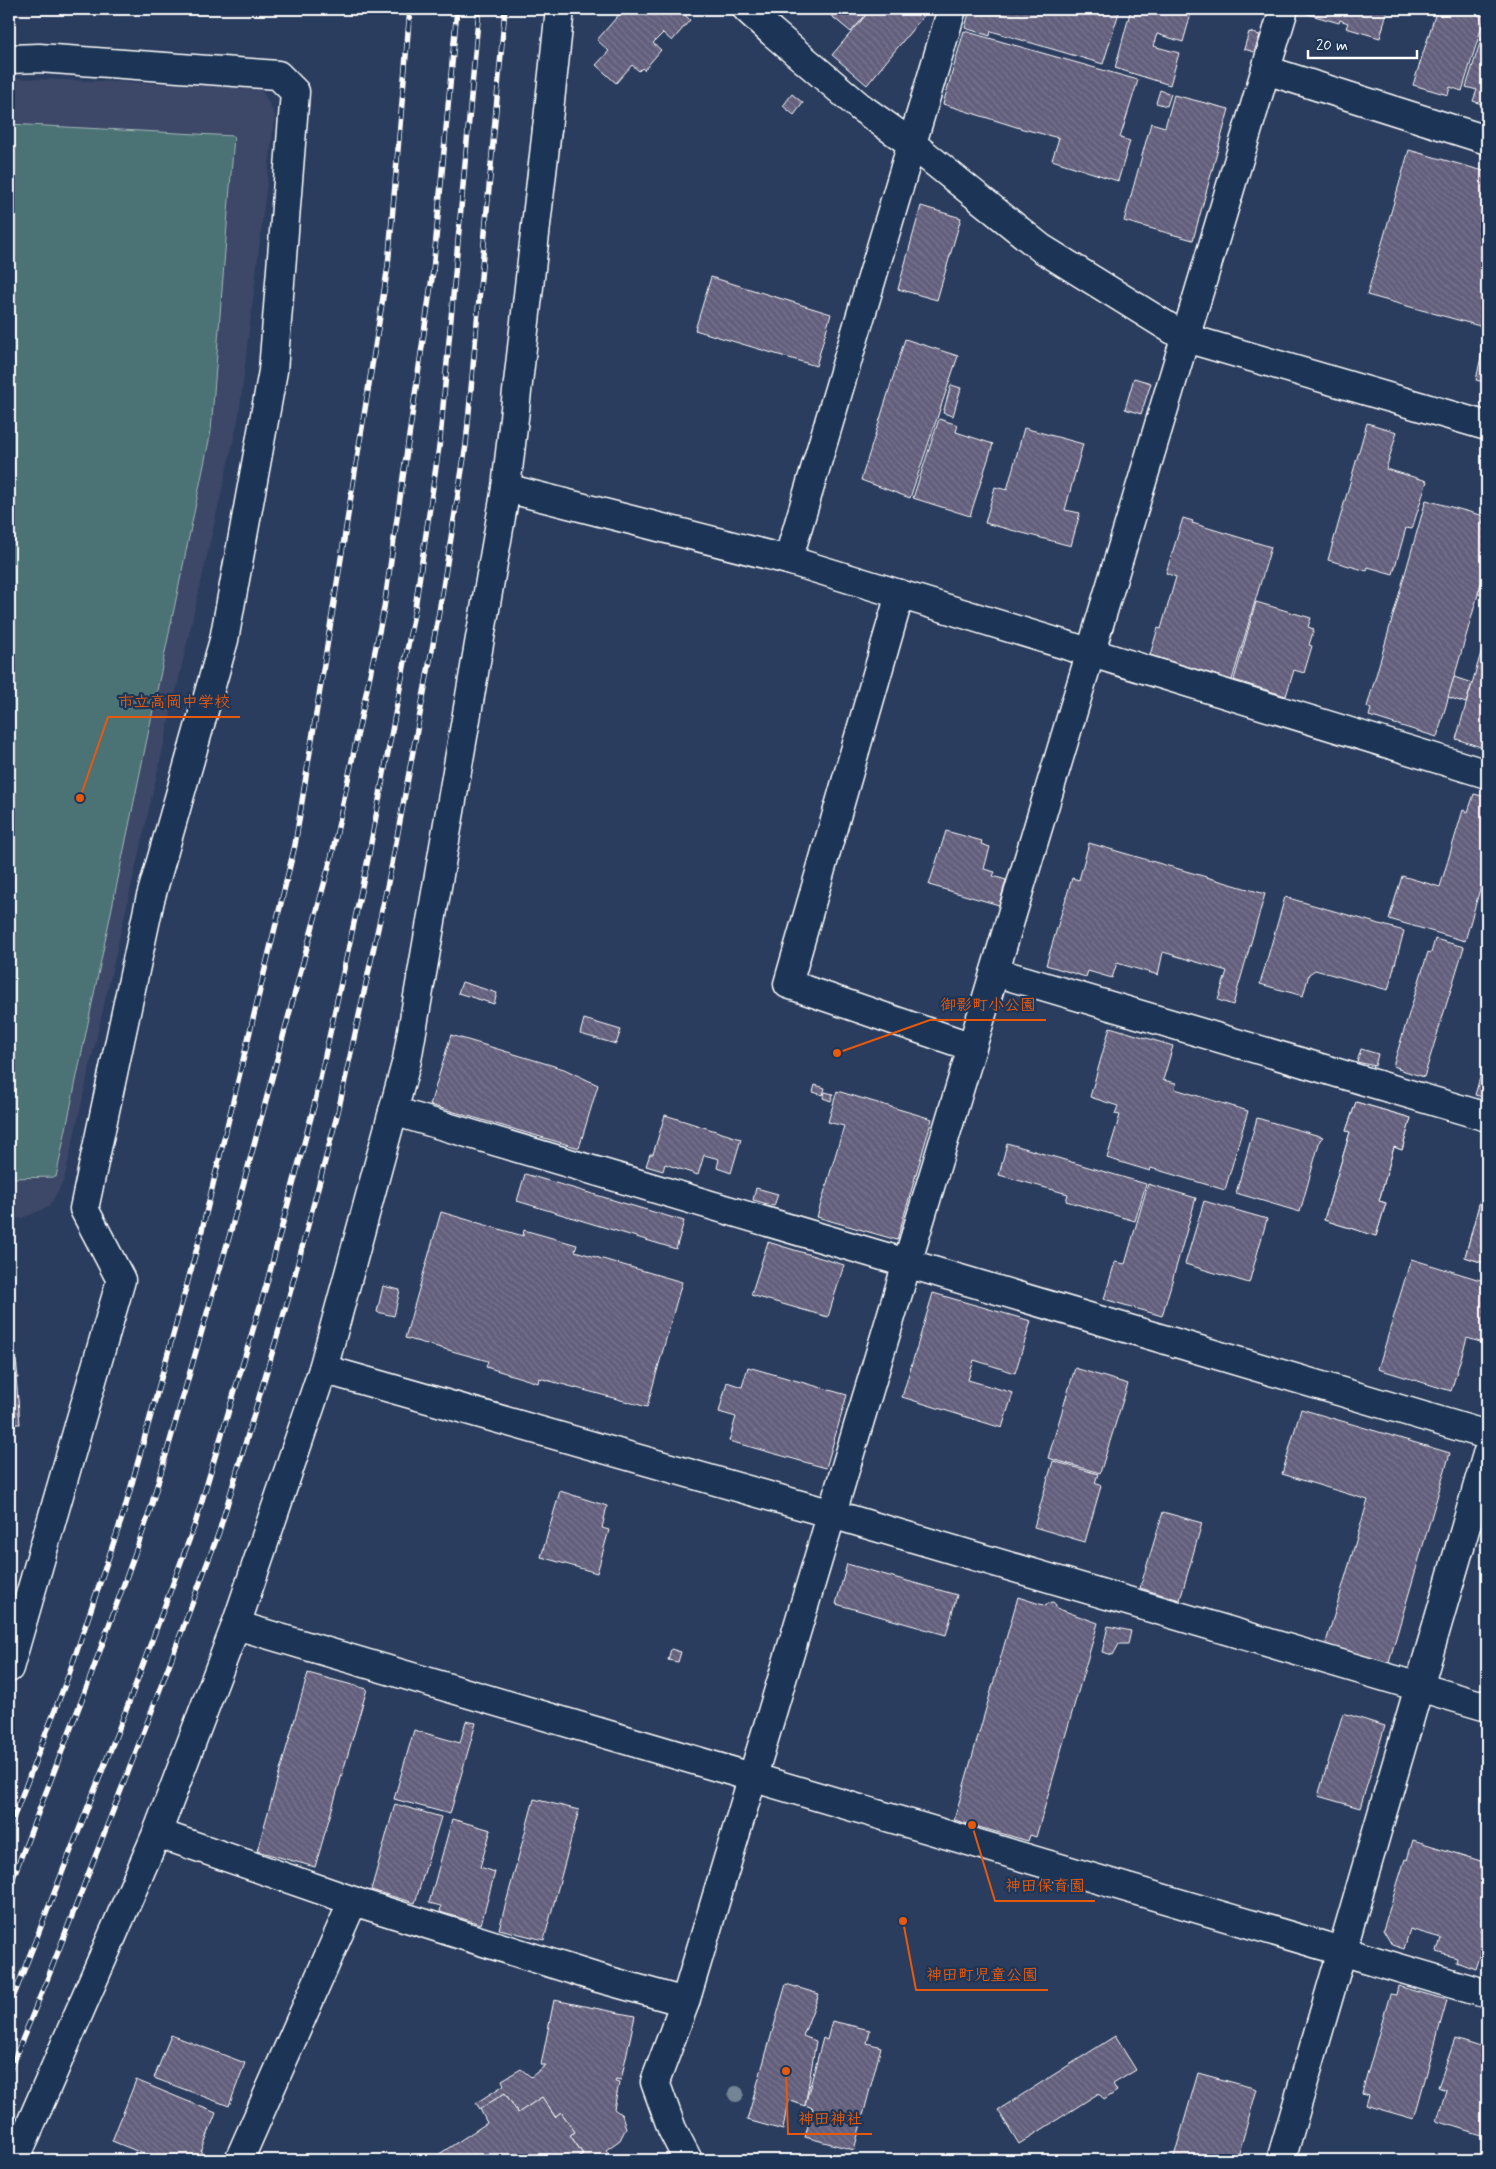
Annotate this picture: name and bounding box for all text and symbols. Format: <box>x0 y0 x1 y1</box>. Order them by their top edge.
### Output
scale bar <box>1308 28 1417 60</box>
text: 20 m <box>1316 36 1348 56</box>
callout: 市立高岡中学校 <box>108 686 240 717</box>
text: 市立高岡中学校 <box>118 692 230 713</box>
callout: 御影町小公園 <box>930 989 1046 1020</box>
text: 御影町小公園 <box>940 995 1036 1016</box>
callout: 神田保育園 <box>995 1870 1095 1901</box>
text: 神田保育園 <box>1005 1876 1085 1897</box>
callout: 神田町児童公園 <box>916 1959 1048 1990</box>
text: 神田町児童公園 <box>926 1965 1038 1986</box>
callout: 神田神社 <box>788 2103 872 2134</box>
text: 神田神社 <box>798 2109 862 2130</box>

